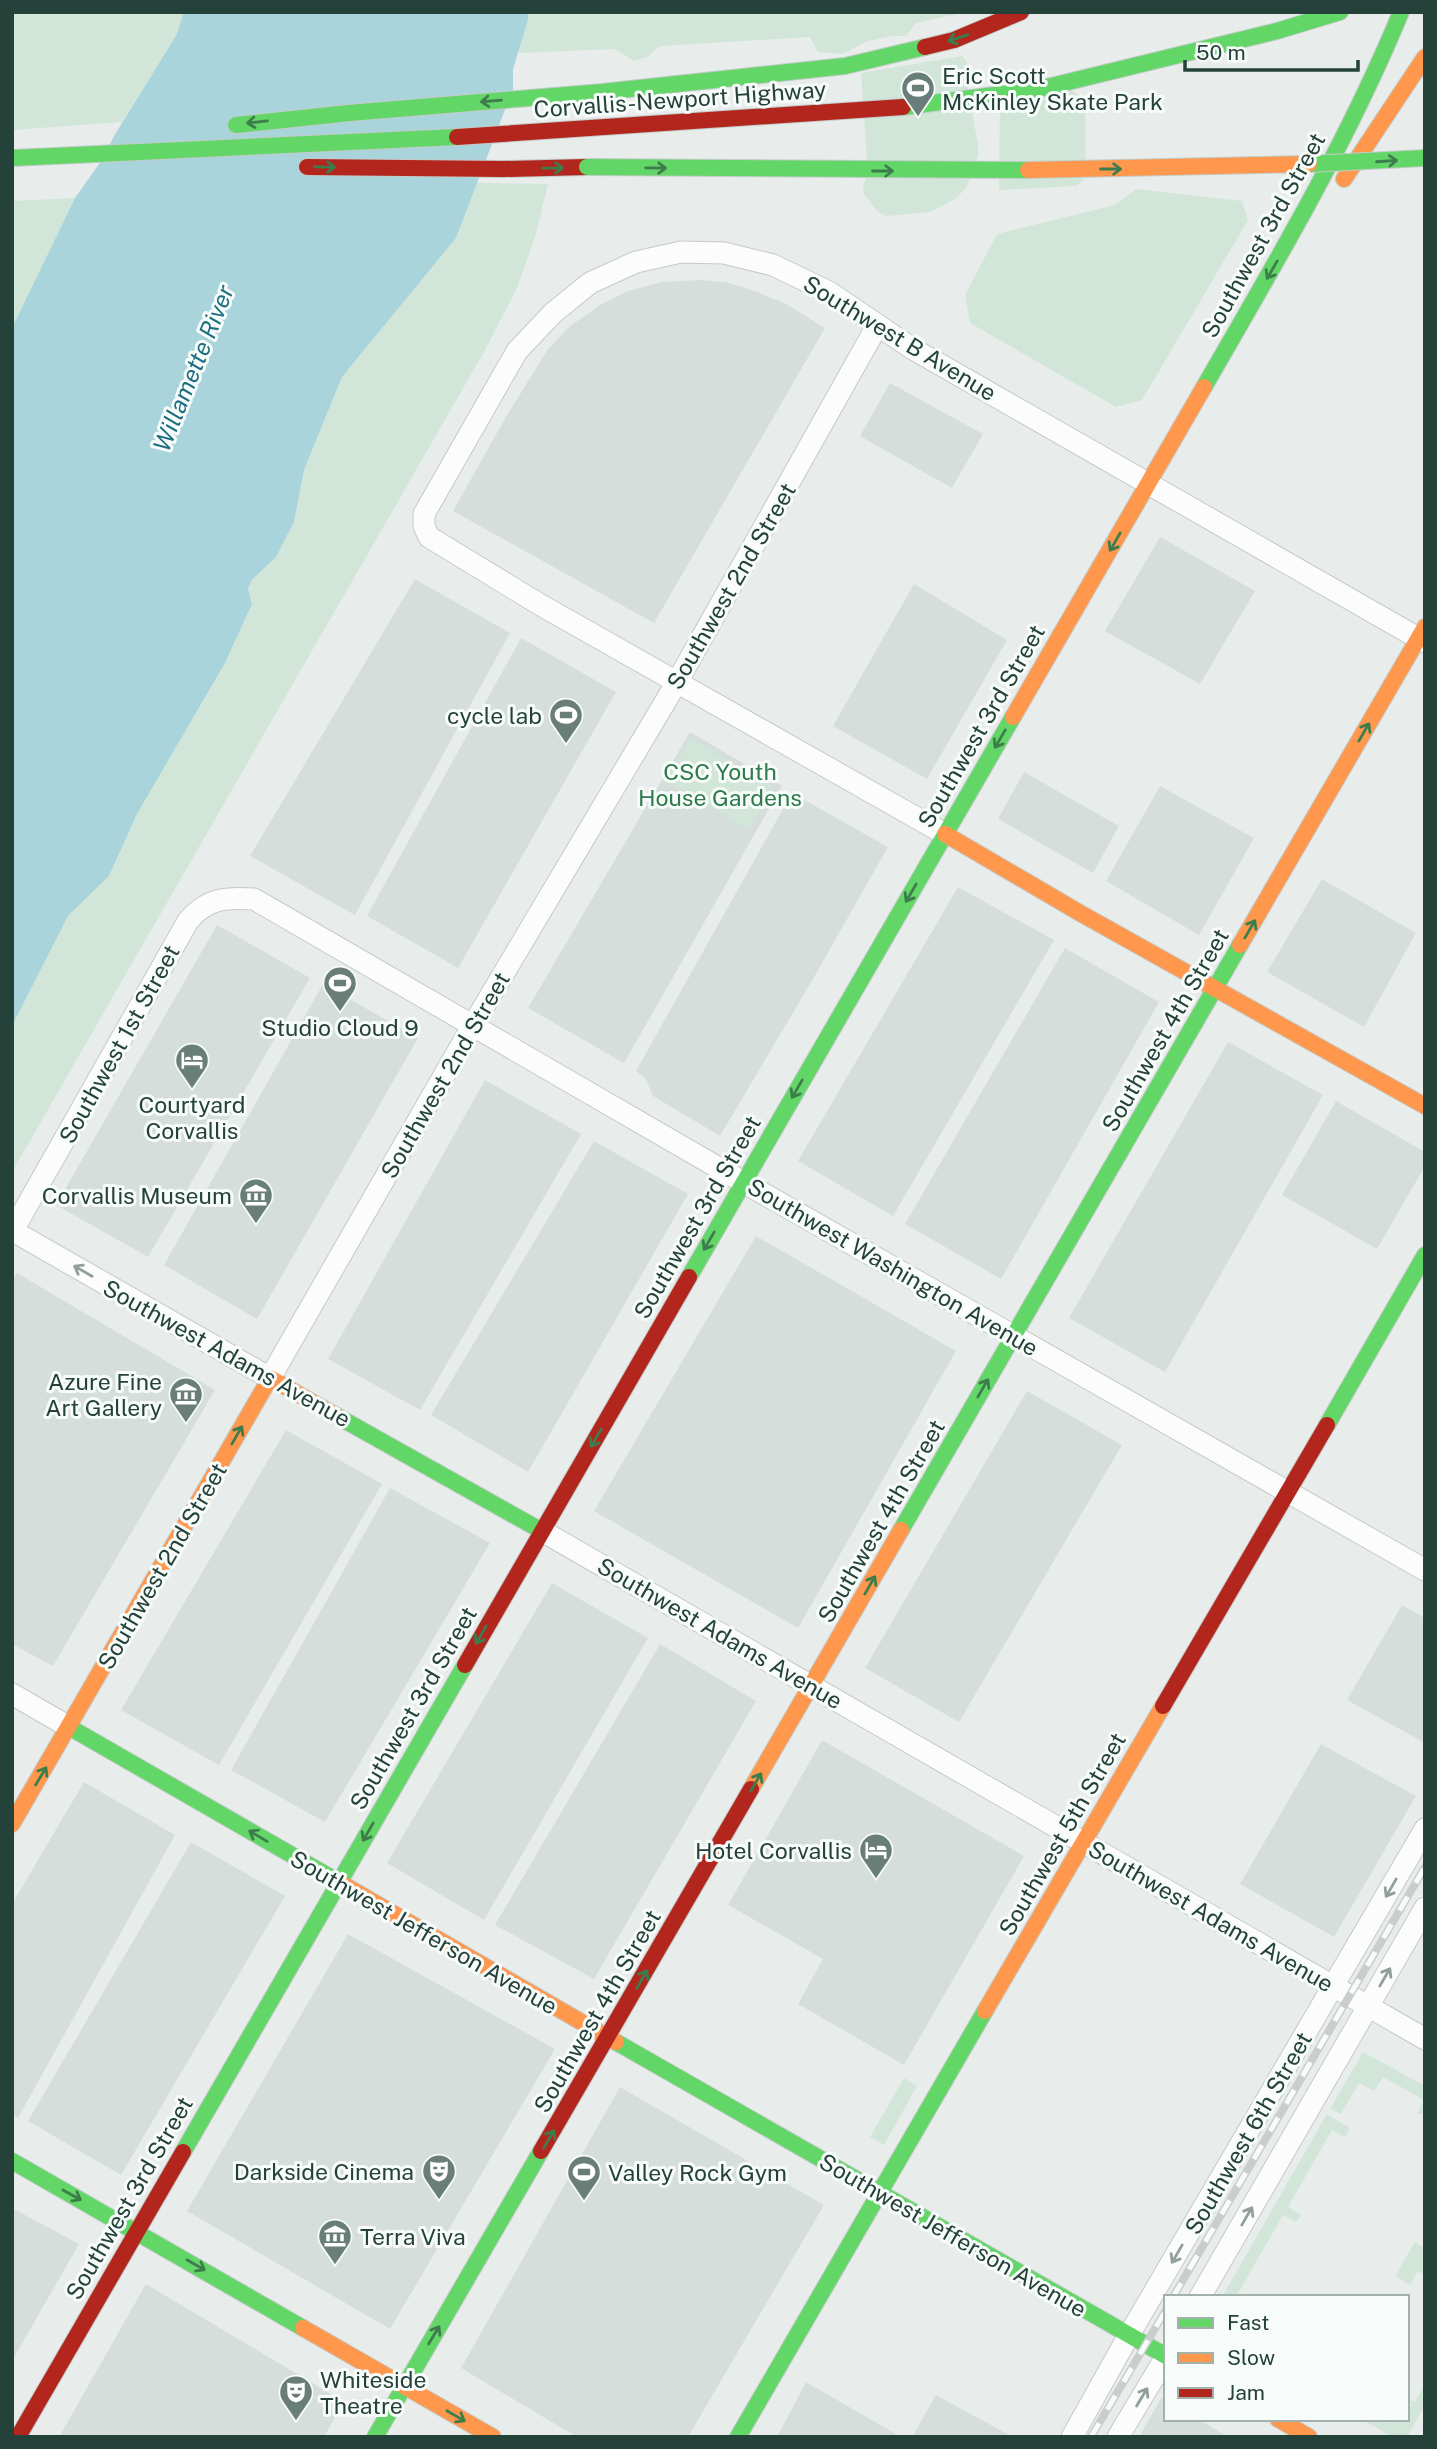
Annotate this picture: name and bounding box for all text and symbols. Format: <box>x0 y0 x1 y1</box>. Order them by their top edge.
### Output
scale bar <box>1185 28 1358 72</box>
one-way arrow <box>947 33 969 45</box>
text: 50 m <box>1196 40 1246 65</box>
place label: Eric Scott McKinley Skate Park <box>942 62 1163 115</box>
sports icon: Eric Scott McKinley Skate Park <box>899 69 937 118</box>
street label: Corvallis-Newport Highway <box>533 75 827 123</box>
one-way arrow <box>480 95 503 108</box>
one-way arrow <box>246 116 268 129</box>
street label: Southwest 3rd Street <box>1195 128 1331 342</box>
one-way arrow <box>1375 154 1398 167</box>
one-way arrow <box>314 160 337 174</box>
one-way arrow <box>541 161 564 175</box>
one-way arrow <box>644 161 667 175</box>
one-way arrow <box>1099 163 1122 176</box>
one-way arrow <box>871 164 894 178</box>
one-way arrow <box>1265 260 1279 280</box>
street label: Southwest B Avenue <box>799 270 1001 406</box>
water label: Willamette River <box>147 280 239 455</box>
street label: Southwest 2nd Street <box>661 478 801 694</box>
one-way arrow <box>1107 532 1121 552</box>
street label: Southwest 3rd Street <box>912 620 1050 832</box>
sports icon: cycle lab <box>547 696 585 745</box>
place label: cycle lab <box>447 702 542 729</box>
one-way arrow <box>1358 722 1371 743</box>
one-way arrow <box>993 728 1007 748</box>
park label: CSC Youth House Gardens <box>638 758 802 811</box>
one-way arrow <box>904 882 918 902</box>
one-way arrow <box>1243 919 1257 939</box>
street label: Southwest 4th Street <box>1096 924 1234 1136</box>
street label: Southwest 1st Street <box>53 940 185 1148</box>
sports icon: Studio Cloud 9 <box>321 964 359 1013</box>
street label: Southwest 2nd Street <box>375 967 515 1183</box>
place label: Studio Cloud 9 <box>261 1014 419 1041</box>
hotel icon: Courtyard Corvallis <box>173 1041 211 1090</box>
one-way arrow <box>790 1079 804 1099</box>
place label: Courtyard Corvallis <box>138 1091 246 1144</box>
street label: Southwest 3rd Street <box>628 1111 766 1323</box>
street label: Southwest Washington Avenue <box>743 1173 1043 1361</box>
museum icon: Corvallis Museum <box>237 1176 275 1225</box>
place label: Corvallis Museum <box>42 1182 232 1209</box>
one-way arrow <box>702 1230 715 1251</box>
one-way arrow <box>73 1264 94 1277</box>
street label: Southwest Adams Avenue <box>99 1274 355 1432</box>
place label: Azure Fine Art Gallery <box>45 1368 162 1421</box>
museum icon: Azure Fine Art Gallery <box>167 1375 205 1424</box>
one-way arrow <box>977 1378 991 1398</box>
street label: Southwest 4th Street <box>812 1415 950 1627</box>
one-way arrow <box>231 1425 245 1445</box>
one-way arrow <box>588 1428 602 1448</box>
street label: Southwest 2nd Street <box>92 1458 232 1674</box>
street label: Southwest Adams Avenue <box>593 1552 847 1714</box>
one-way arrow <box>863 1576 877 1596</box>
street label: Southwest 3rd Street <box>344 1602 482 1814</box>
one-way arrow <box>474 1624 488 1644</box>
street label: Southwest 5th Street <box>993 1728 1131 1940</box>
one-way arrow <box>34 1766 48 1786</box>
one-way arrow <box>750 1772 763 1793</box>
one-way arrow <box>361 1821 375 1841</box>
one-way arrow <box>249 1829 269 1843</box>
hotel icon: Hotel Corvallis <box>857 1831 895 1880</box>
street label: Southwest Adams Avenue <box>1084 1835 1338 1997</box>
place label: Hotel Corvallis <box>695 1837 852 1864</box>
street label: Southwest Jefferson Avenue <box>286 1844 562 2020</box>
one-way arrow <box>1383 1878 1397 1898</box>
street label: Southwest 4th Street <box>528 1905 666 2117</box>
one-way arrow <box>1378 1967 1392 1987</box>
one-way arrow <box>636 1969 649 1990</box>
street label: Southwest 6th Street <box>1179 2027 1317 2239</box>
street label: Southwest 3rd Street <box>60 2092 198 2304</box>
one-way arrow <box>543 2129 556 2150</box>
street label: Southwest Jefferson Avenue <box>815 2147 1091 2323</box>
theatre icon: Darkside Cinema <box>420 2152 458 2201</box>
sports icon: Valley Rock Gym <box>565 2153 603 2202</box>
place label: Darkside Cinema <box>234 2158 414 2185</box>
place label: Valley Rock Gym <box>608 2159 787 2186</box>
one-way arrow <box>61 2188 81 2202</box>
one-way arrow <box>1240 2207 1254 2227</box>
museum icon: Terra Viva <box>316 2217 354 2266</box>
place label: Terra Viva <box>360 2223 466 2250</box>
one-way arrow <box>1170 2243 1184 2263</box>
one-way arrow <box>185 2259 205 2273</box>
legend <box>1164 2295 1409 2421</box>
text: Fast <box>1227 2310 1269 2335</box>
one-way arrow <box>427 2326 441 2346</box>
text: Slow <box>1227 2345 1275 2370</box>
place label: Whiteside Theatre <box>320 2366 427 2419</box>
theatre icon: Whiteside Theatre <box>277 2373 315 2422</box>
text: Jam <box>1227 2380 1265 2405</box>
one-way arrow <box>1135 2387 1149 2407</box>
one-way arrow <box>446 2409 466 2423</box>

